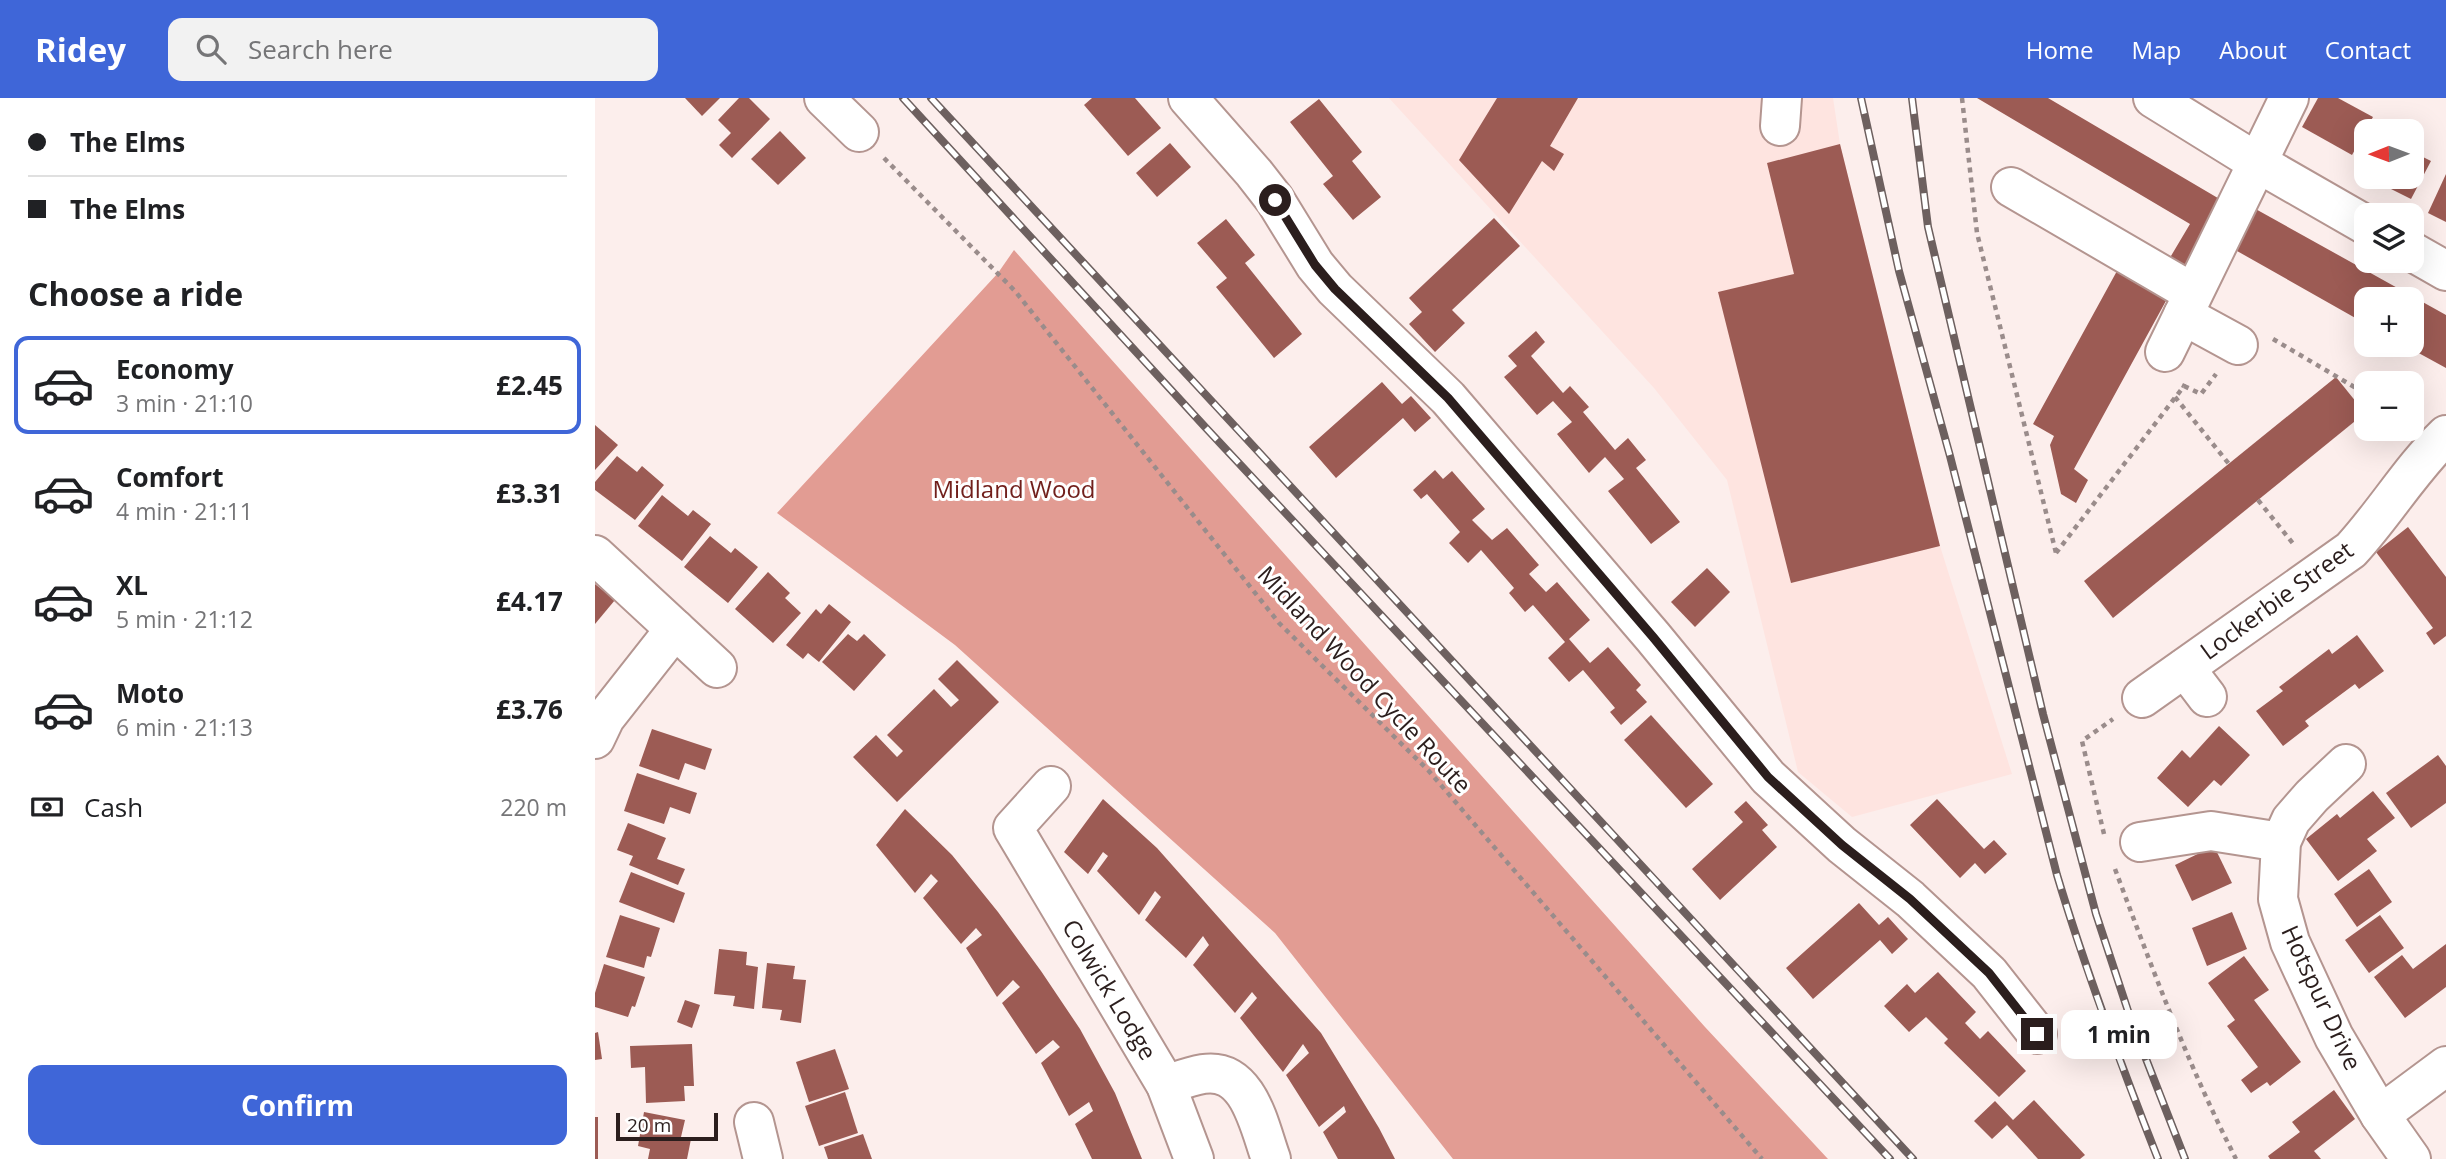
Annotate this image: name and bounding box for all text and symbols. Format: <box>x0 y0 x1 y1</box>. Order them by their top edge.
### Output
search box <box>168 18 658 81</box>
text: Ridey <box>35 27 126 72</box>
icon: search <box>192 30 230 68</box>
text: Search here <box>248 31 393 67</box>
text: Home <box>2026 33 2094 66</box>
text: Map <box>2132 33 2181 66</box>
text: About <box>2219 33 2287 66</box>
text: Contact <box>2325 33 2411 66</box>
north arrow <box>2354 119 2424 189</box>
map controls <box>2354 119 2424 441</box>
text: The Elms <box>70 124 185 160</box>
route start <box>1259 184 1291 216</box>
text: The Elms <box>70 191 185 227</box>
button: layers <box>2354 203 2424 273</box>
text: Choose a ride <box>28 272 243 315</box>
button: + <box>2354 287 2424 357</box>
text: Economy <box>116 351 234 387</box>
icon: car <box>32 354 95 417</box>
text: £2.45 <box>496 367 563 403</box>
button: − <box>2354 371 2424 441</box>
text: 3 min · 21:10 <box>116 387 253 419</box>
text: Comfort <box>116 459 223 495</box>
icon: car <box>32 462 95 525</box>
park label: Midland Wood <box>932 472 1096 505</box>
text: £3.31 <box>496 475 563 511</box>
text: 4 min · 21:11 <box>116 495 253 527</box>
street label: Lockerbie Street <box>2193 533 2359 667</box>
street label: Midland Wood Cycle Route <box>1251 558 1479 800</box>
text: XL <box>116 567 148 603</box>
icon: car <box>32 570 95 633</box>
text: £4.17 <box>496 583 563 619</box>
text: 5 min · 21:12 <box>116 603 253 635</box>
text: Moto <box>116 675 184 711</box>
icon: car <box>32 678 95 741</box>
text: £3.76 <box>496 691 563 727</box>
text: 6 min · 21:13 <box>116 711 253 743</box>
icon: cash <box>28 788 66 826</box>
text: Cash <box>84 789 143 825</box>
text: 220 m <box>500 791 567 823</box>
street label: Colwick Lodge <box>1055 913 1165 1066</box>
street label: Hotspur Drive <box>2274 920 2370 1075</box>
callout: 1 min <box>2061 1010 2177 1058</box>
route end <box>2021 1018 2053 1050</box>
text: 1 min <box>2087 1018 2151 1050</box>
button: Confirm <box>28 1065 567 1145</box>
scale bar <box>616 1110 717 1142</box>
text: 20 m <box>627 1112 671 1138</box>

